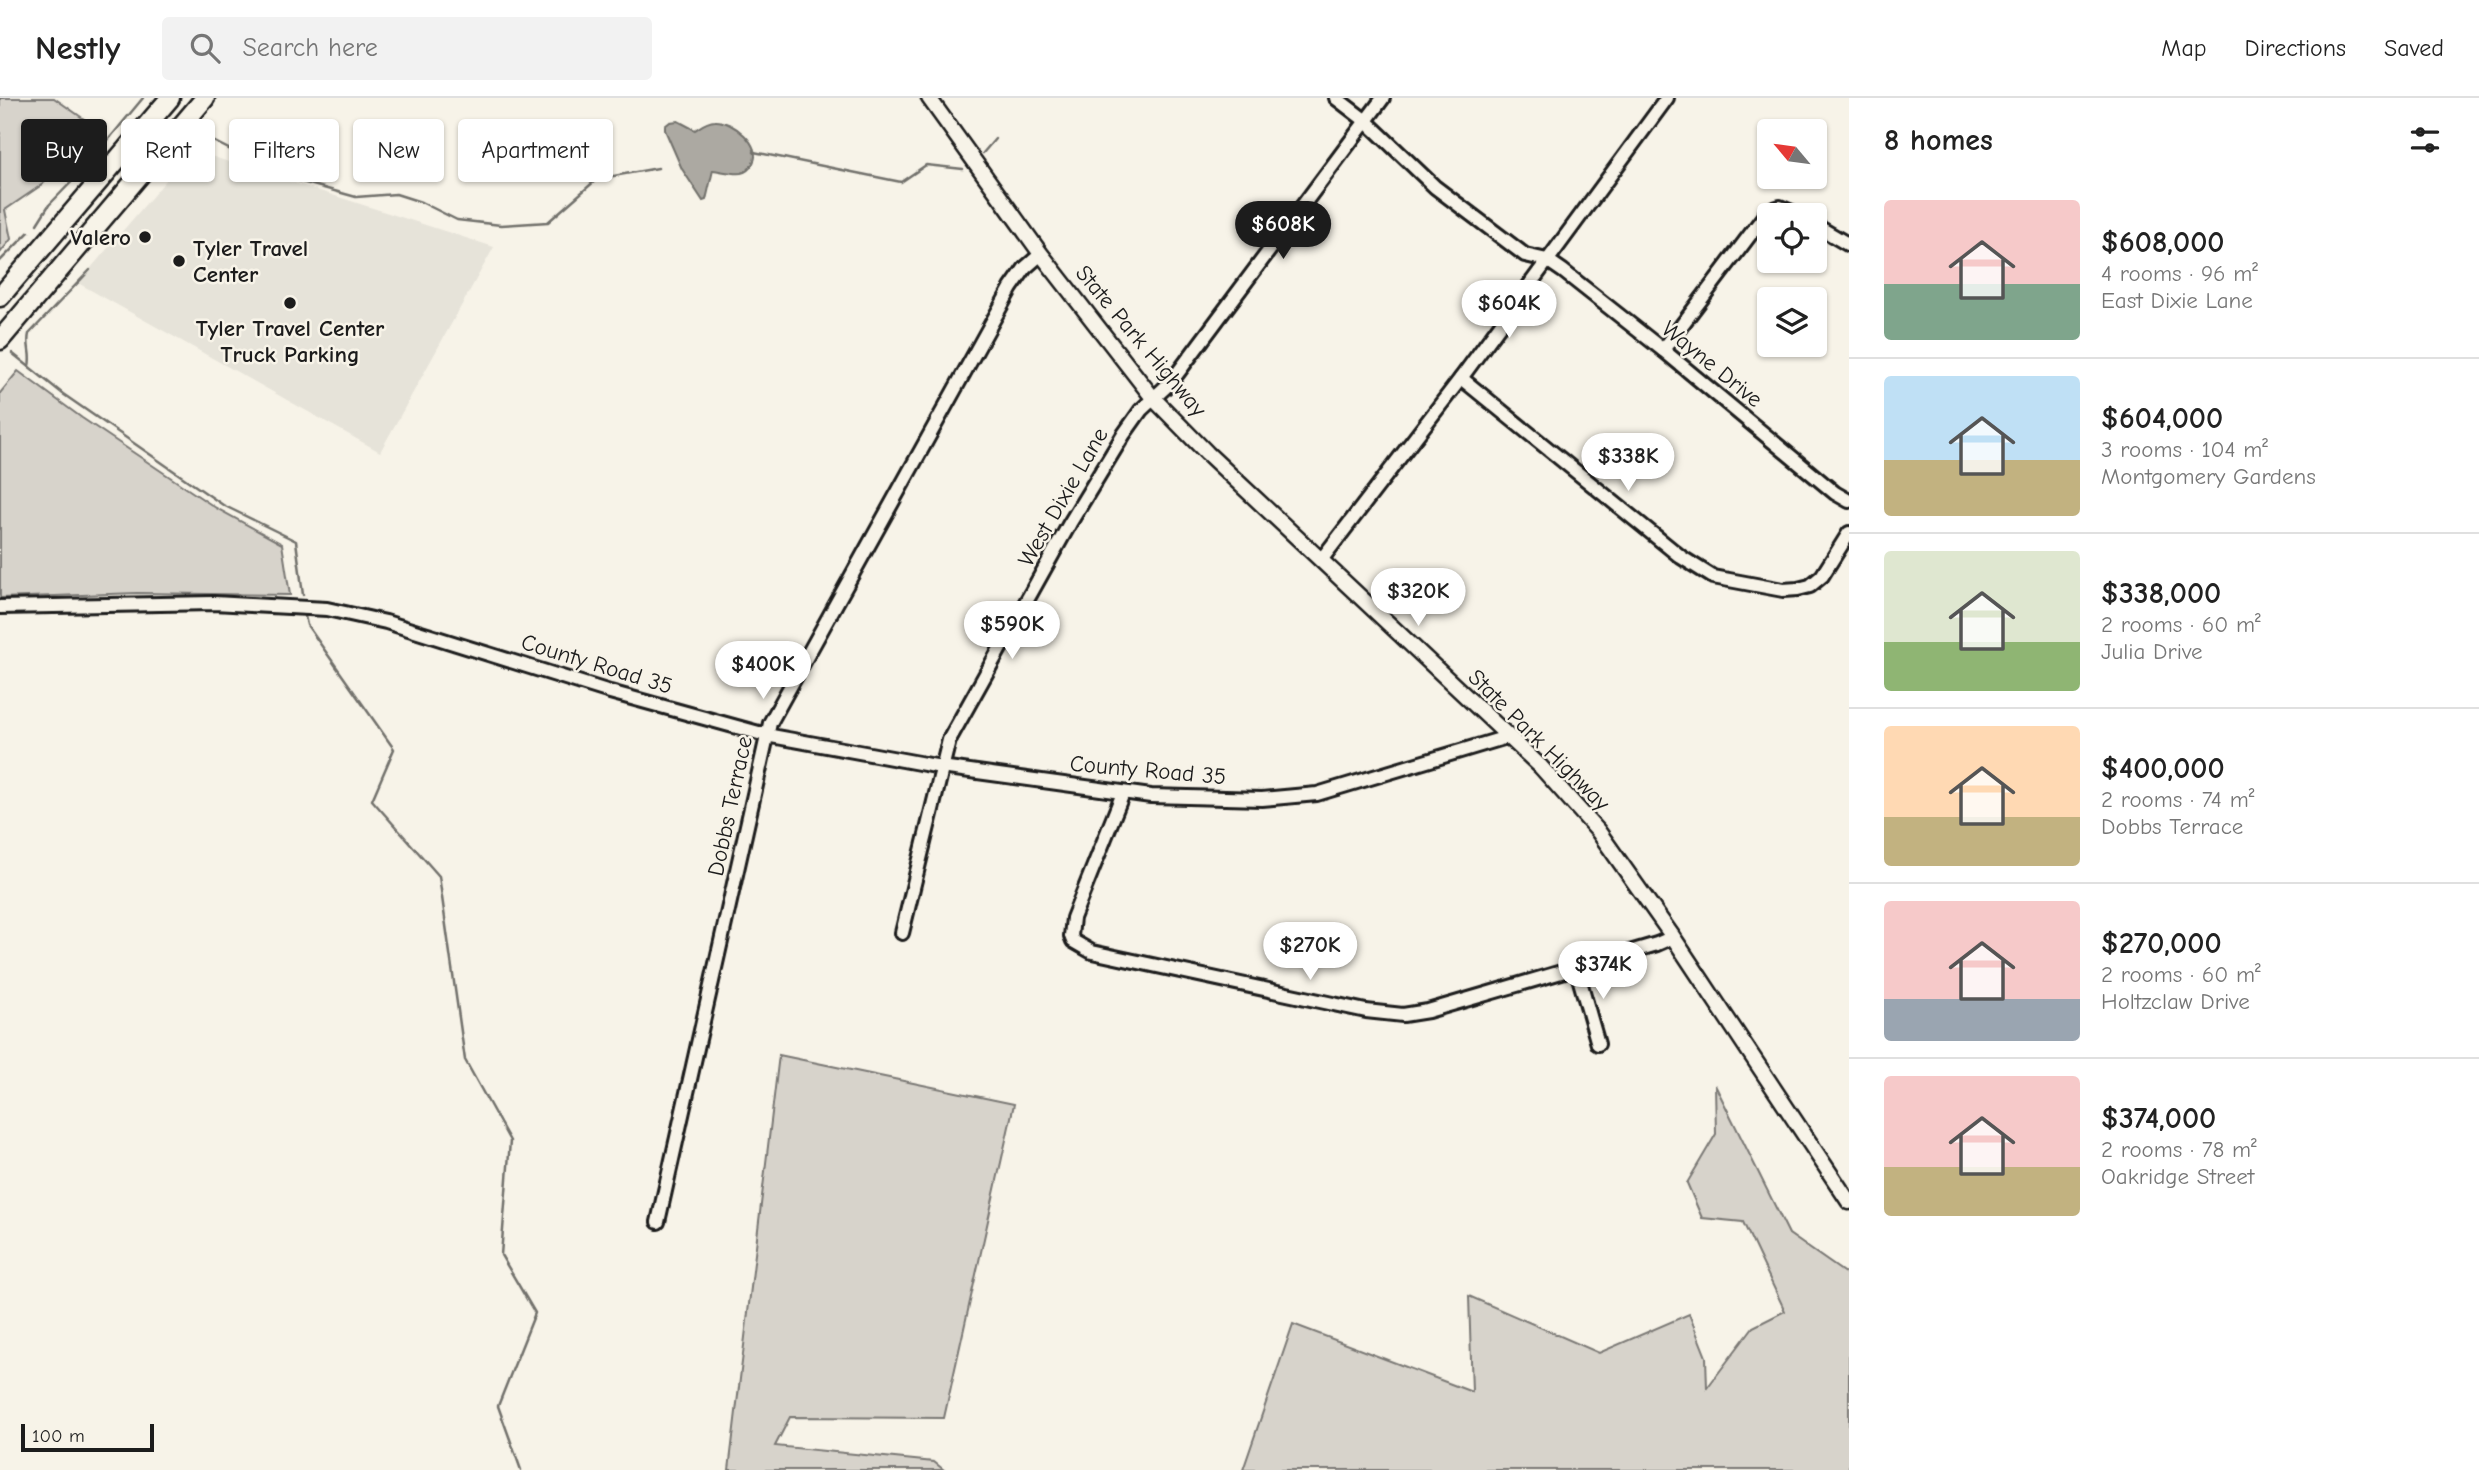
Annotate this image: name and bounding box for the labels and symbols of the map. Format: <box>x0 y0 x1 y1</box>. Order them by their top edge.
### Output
north arrow <box>1757 119 1827 189</box>
pin: $608K <box>1234 202 1332 261</box>
place label: Valero <box>70 224 131 251</box>
marker: Valero <box>137 229 153 245</box>
place label: Tyler Travel Center <box>193 235 308 288</box>
marker: Tyler Travel Center <box>171 253 187 269</box>
street label: State Park Highway <box>1070 260 1213 423</box>
pin: $604K <box>1460 280 1558 340</box>
marker: Tyler Travel Center Truck Parking <box>282 295 298 311</box>
place label: Tyler Travel Center Truck Parking <box>196 315 385 368</box>
street label: Wayne Drive <box>1656 315 1768 413</box>
street label: West Dixie Lane <box>1012 423 1114 571</box>
pin: $338K <box>1579 434 1677 493</box>
pin: $320K <box>1369 568 1467 628</box>
pin: $590K <box>963 602 1061 661</box>
street label: County Road 35 <box>518 628 676 700</box>
pin: $400K <box>714 642 812 701</box>
street label: State Park Highway <box>1463 664 1616 817</box>
street label: Dobbs Terrace <box>702 734 758 878</box>
street label: County Road 35 <box>1069 750 1227 790</box>
pin: $270K <box>1261 922 1359 982</box>
pin: $374K <box>1554 942 1652 1001</box>
scale bar <box>21 1421 154 1453</box>

